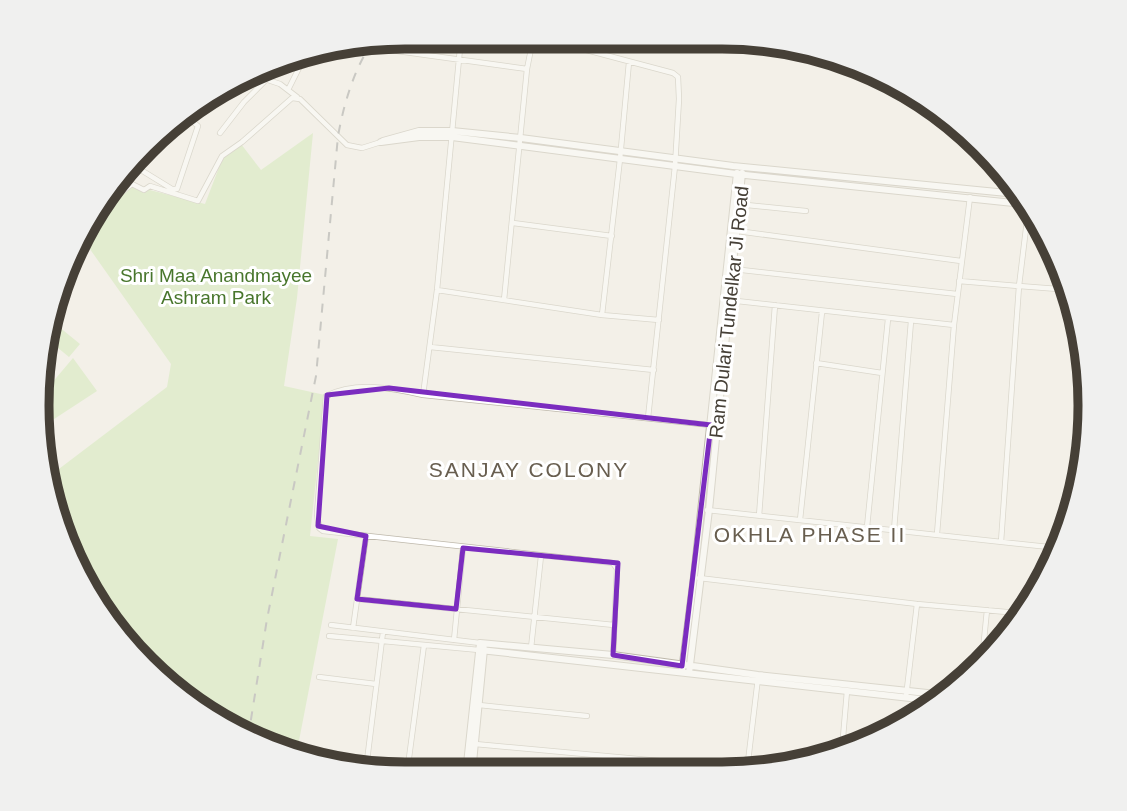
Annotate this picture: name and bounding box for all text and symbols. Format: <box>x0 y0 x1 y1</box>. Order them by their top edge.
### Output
street label: Ram Dulari Tundelkar Ji Road <box>705 185 753 439</box>
park label: Shri Maa Anandmayee Ashram Park <box>120 265 312 308</box>
district label: SANJAY COLONY <box>429 458 629 481</box>
district label: OKHLA PHASE II <box>714 523 906 546</box>

